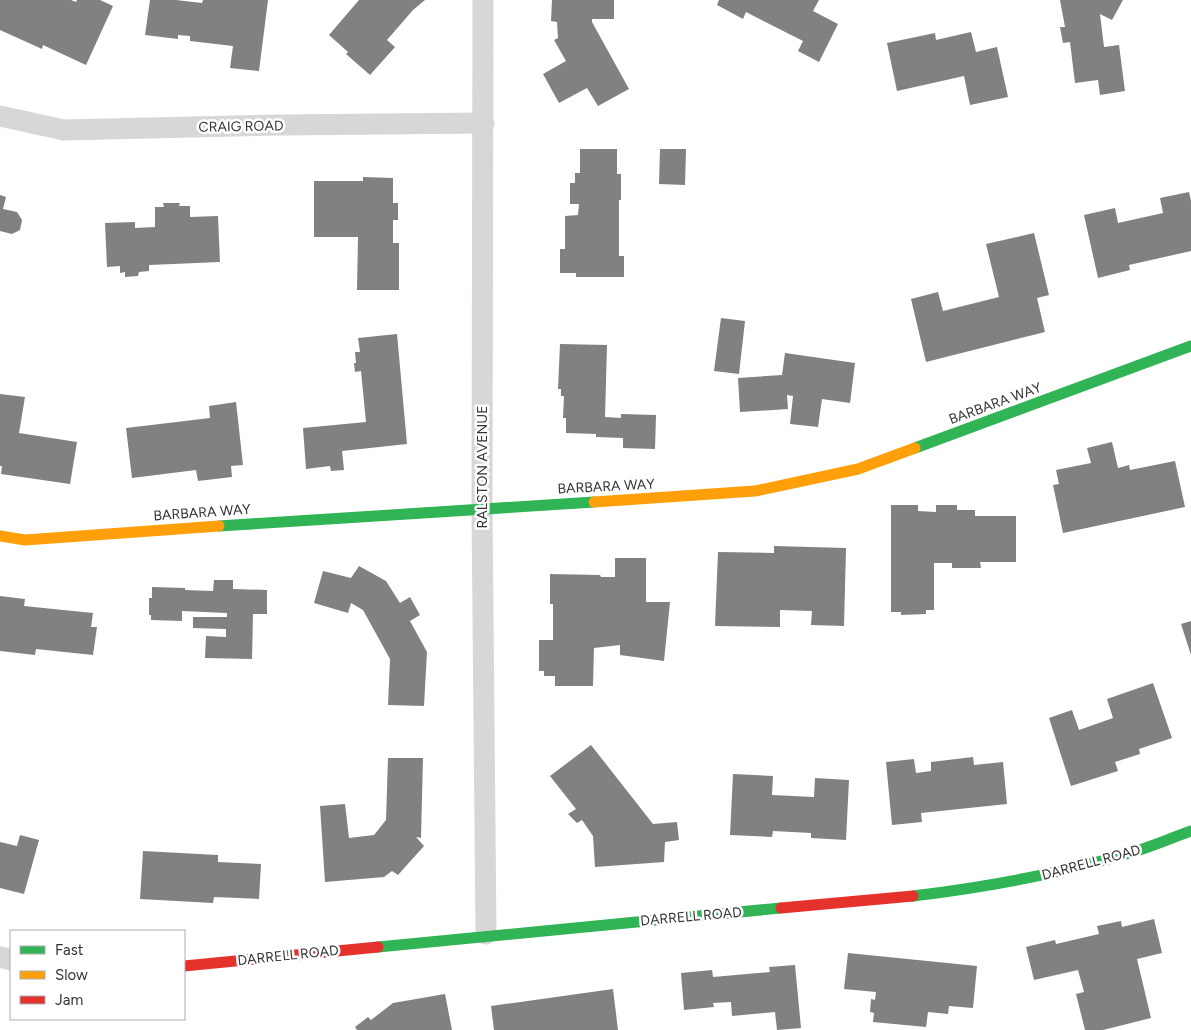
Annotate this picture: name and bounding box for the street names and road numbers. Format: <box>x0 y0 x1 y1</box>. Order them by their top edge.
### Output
street label: CRAIG ROAD <box>198 117 284 136</box>
street label: BARBARA WAY <box>947 379 1044 428</box>
street label: RALSTON AVENUE <box>474 406 491 528</box>
street label: BARBARA WAY <box>557 475 656 498</box>
street label: BARBARA WAY <box>153 501 252 524</box>
street label: DARRELL ROAD <box>1040 841 1142 884</box>
street label: DARRELL ROAD <box>640 904 742 929</box>
street label: DARRELL ROAD <box>237 942 340 969</box>

